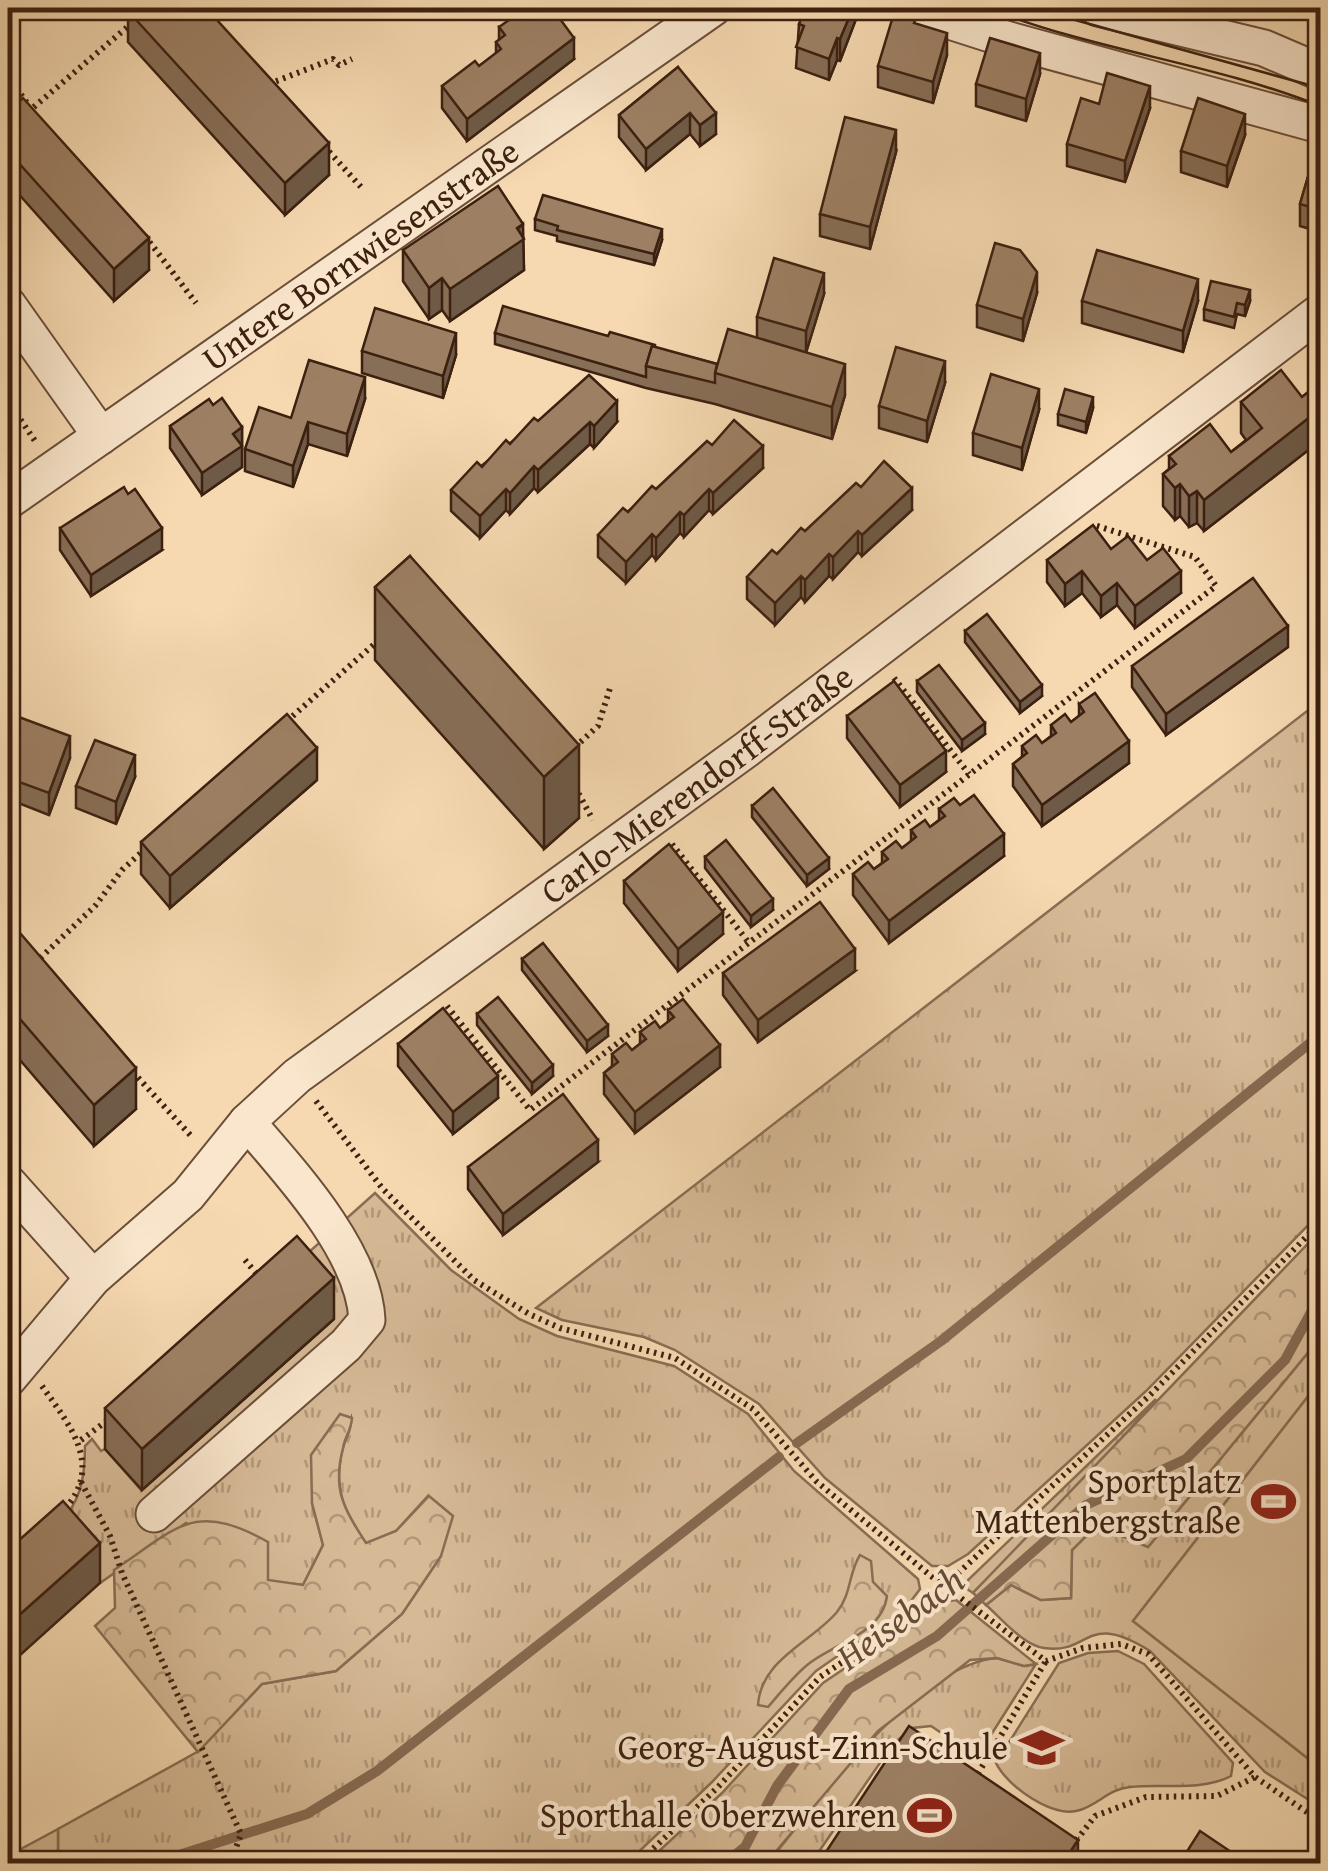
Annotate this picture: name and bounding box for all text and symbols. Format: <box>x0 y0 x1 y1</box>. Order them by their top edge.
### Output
street label: Untere Bornwiesenstraße <box>191 125 529 383</box>
street label: Carlo-Mierendorff-Straße <box>530 651 863 916</box>
place label: Sportplatz Mattenbergstraße <box>975 1455 1241 1546</box>
sports icon: Sportplatz Mattenbergstraße <box>1250 1477 1298 1525</box>
water label: Heisebach <box>823 1551 975 1684</box>
place label: Georg-August-Zinn-Schule <box>618 1721 1008 1772</box>
school or university icon: Georg-August-Zinn-Schule <box>1017 1723 1065 1771</box>
place label: Sporthalle Oberzwehren <box>540 1789 896 1840</box>
sports icon: Sporthalle Oberzwehren <box>905 1791 953 1839</box>

